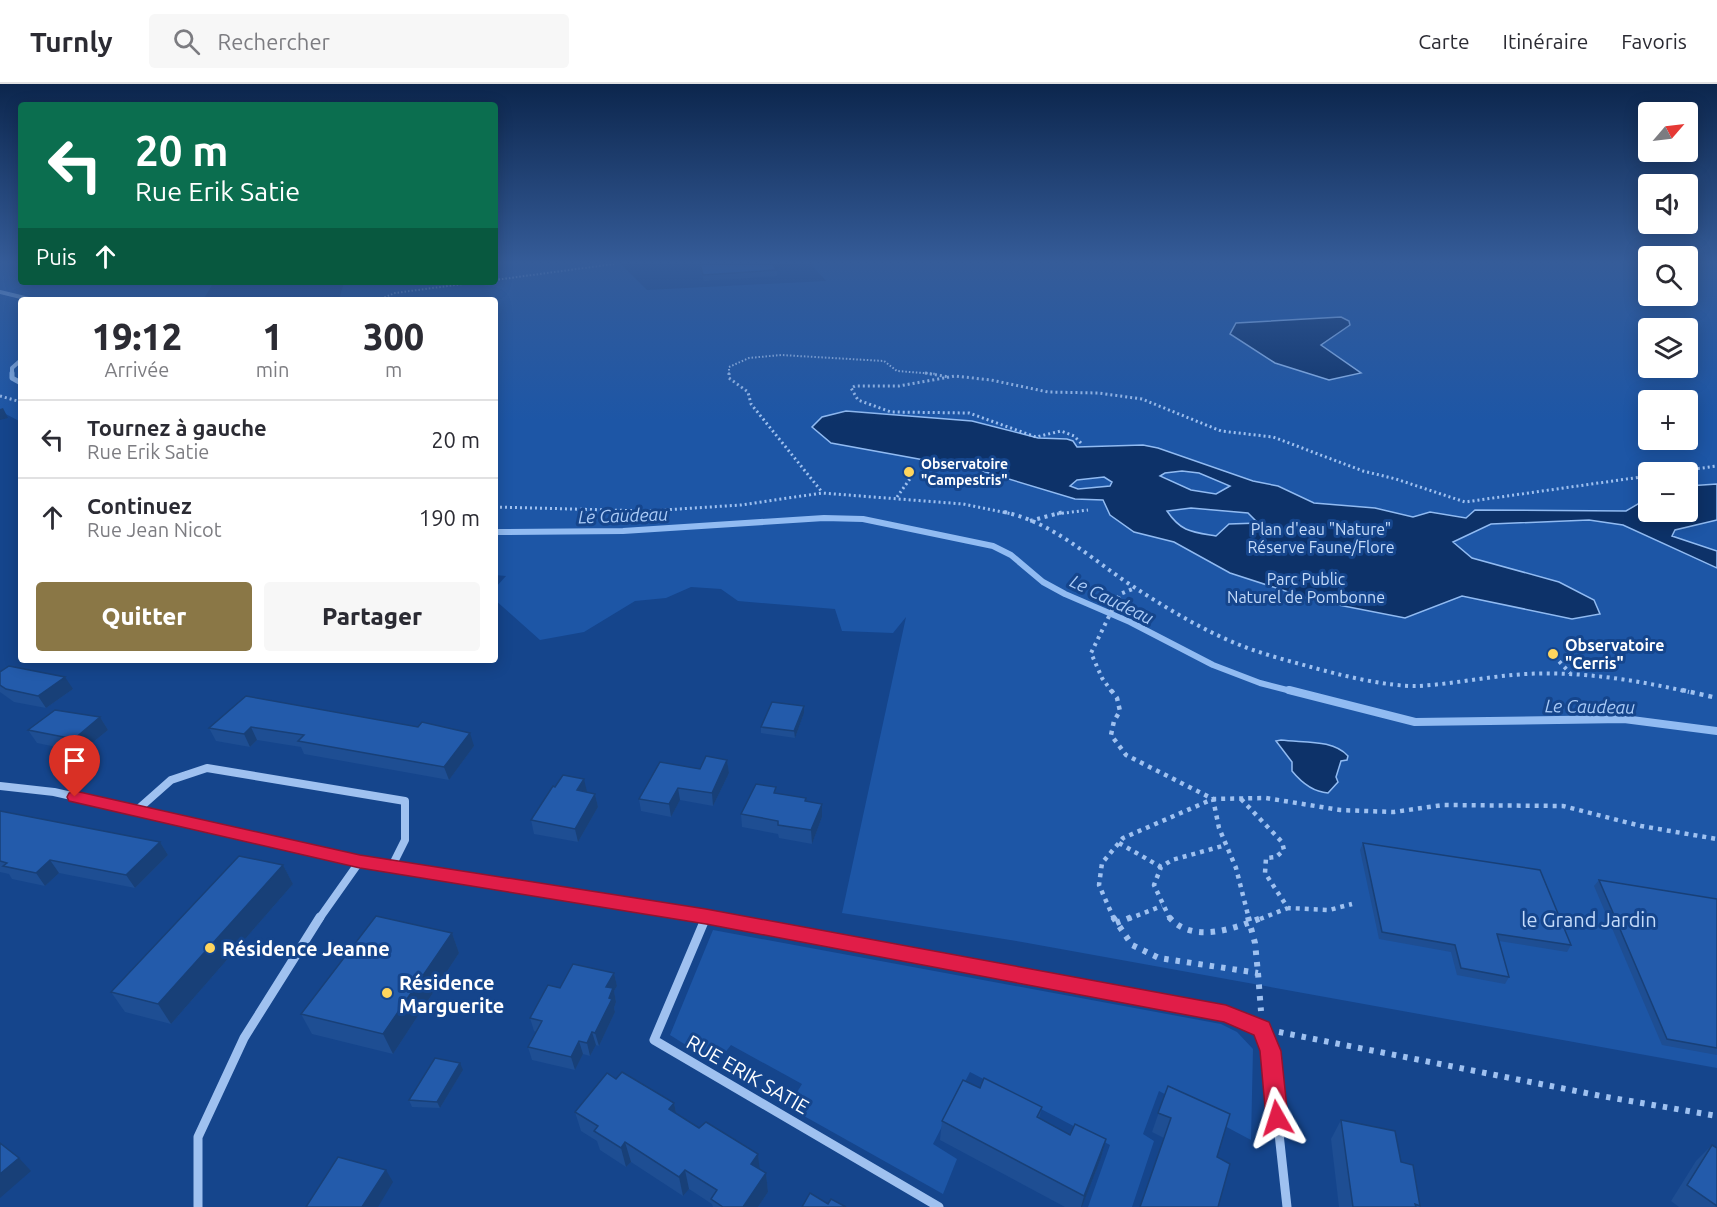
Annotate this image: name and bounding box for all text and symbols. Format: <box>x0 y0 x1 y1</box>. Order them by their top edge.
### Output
search box <box>149 14 569 68</box>
icon: search <box>170 25 203 58</box>
text: Turnly <box>30 26 113 57</box>
text: Rechercher <box>218 29 330 54</box>
text: Carte <box>1418 29 1470 53</box>
text: Itinéraire <box>1503 29 1588 53</box>
text: Favoris <box>1621 29 1687 53</box>
north arrow <box>1638 102 1698 162</box>
map controls <box>1638 102 1698 522</box>
icon: left <box>36 126 114 204</box>
text: 20 m <box>135 127 229 174</box>
button: sound <box>1638 174 1698 234</box>
text: Rue Erik Satie <box>135 176 300 206</box>
icon: ahead <box>89 240 122 273</box>
text: Puis <box>36 244 77 269</box>
button: search <box>1638 246 1698 306</box>
text: 19:12 <box>92 316 182 357</box>
text: 1 <box>262 316 283 357</box>
text: 300 <box>363 316 424 357</box>
button: layers <box>1638 318 1698 378</box>
text: Arrivée <box>105 358 169 381</box>
text: min <box>256 358 289 381</box>
text: m <box>385 358 402 381</box>
button: + <box>1638 390 1698 450</box>
text: Tournez à gauche <box>87 415 267 440</box>
icon: left <box>36 423 69 456</box>
text: 20 m <box>431 427 480 452</box>
text: Rue Erik Satie <box>87 440 209 463</box>
place label: Observatoire "Campestris" <box>921 456 1008 488</box>
button: − <box>1638 462 1698 522</box>
marker: Observatoire "Campestris" <box>902 465 916 479</box>
text: Continuez <box>87 493 192 518</box>
icon: ahead <box>36 501 69 534</box>
water label: Le Caudeau <box>578 503 669 527</box>
text: 190 m <box>419 505 480 530</box>
text: Rue Jean Nicot <box>87 518 222 541</box>
park label: Plan d'eau "Nature" Réserve Faune/Flore <box>1247 520 1395 556</box>
water label: Le Caudeau <box>1067 570 1157 628</box>
park label: Parc Public Naturel de Pombonne <box>1227 570 1385 606</box>
button: Quitter <box>36 582 252 651</box>
button: Partager <box>264 582 480 651</box>
place label: Observatoire "Cerris" <box>1565 636 1665 672</box>
marker: Observatoire "Cerris" <box>1546 647 1560 661</box>
water label: Le Caudeau <box>1545 695 1635 717</box>
pin <box>49 735 100 797</box>
icon: arrive <box>58 744 91 777</box>
park label: le Grand Jardin <box>1521 908 1657 931</box>
place label: Résidence Jeanne <box>222 937 390 960</box>
marker: Résidence Jeanne <box>203 941 217 955</box>
place label: Résidence Marguerite <box>399 971 504 1017</box>
marker: Résidence Marguerite <box>380 986 394 1000</box>
street label: RUE ERIK SATIE <box>683 1030 813 1118</box>
position arrow <box>1245 1086 1309 1150</box>

